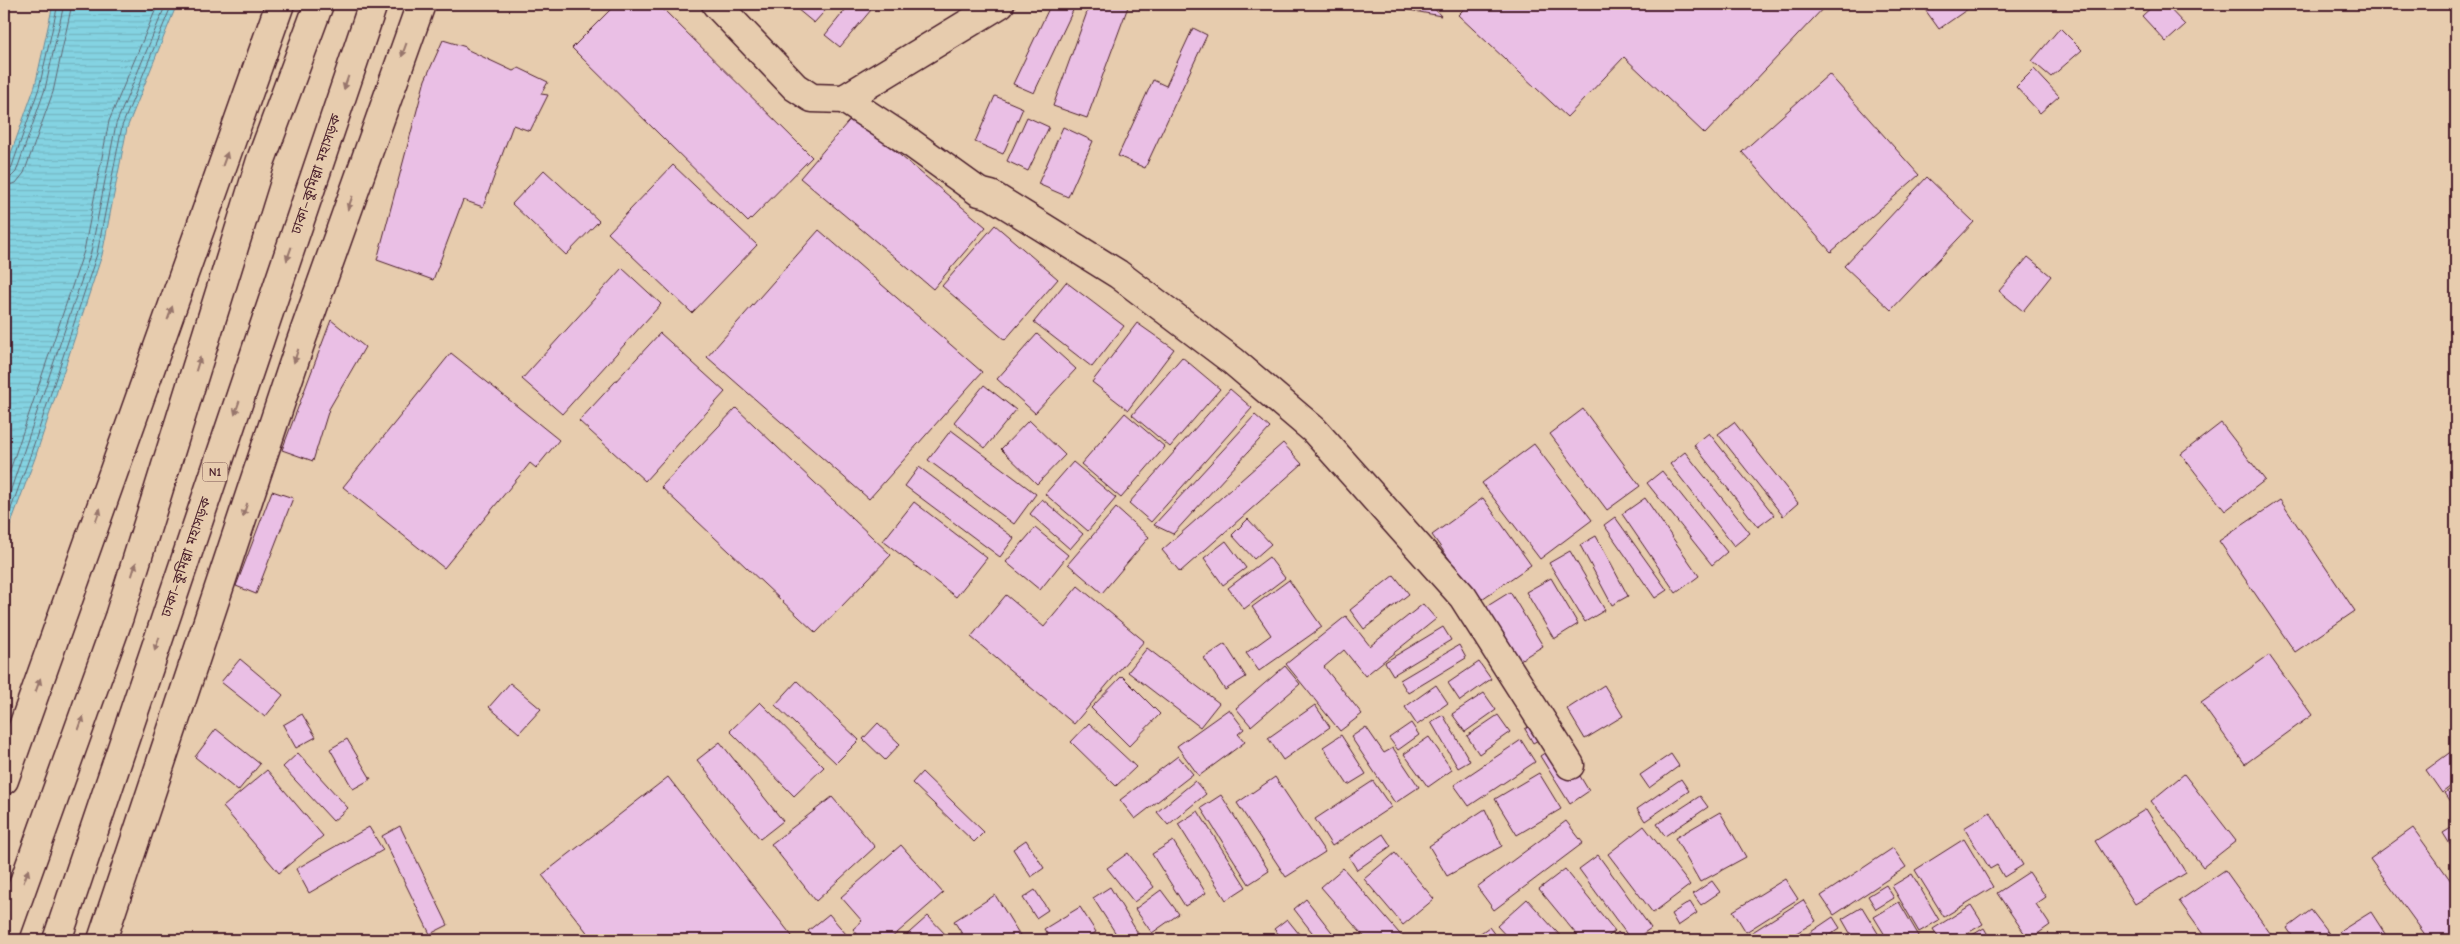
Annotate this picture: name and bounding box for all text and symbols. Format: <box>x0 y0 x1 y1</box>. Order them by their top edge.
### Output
one-way arrow <box>400 42 407 57</box>
one-way arrow <box>342 76 350 91</box>
street label: ঢাকা–কুমিল্লা মহাসড়ক <box>287 111 345 237</box>
one-way arrow <box>222 152 229 167</box>
one-way arrow <box>346 196 354 211</box>
one-way arrow <box>284 246 292 261</box>
one-way arrow <box>167 305 174 320</box>
one-way arrow <box>292 349 300 364</box>
one-way arrow <box>195 357 202 372</box>
one-way arrow <box>232 400 240 415</box>
road number: N1 <box>202 462 228 482</box>
street label: ঢাকা–কুমিল্লা মহাসড়ক <box>157 494 215 620</box>
one-way arrow <box>241 503 248 518</box>
one-way arrow <box>94 507 102 522</box>
one-way arrow <box>131 562 138 577</box>
one-way arrow <box>152 637 160 652</box>
one-way arrow <box>35 677 42 692</box>
one-way arrow <box>77 715 85 730</box>
one-way arrow <box>22 868 30 883</box>

